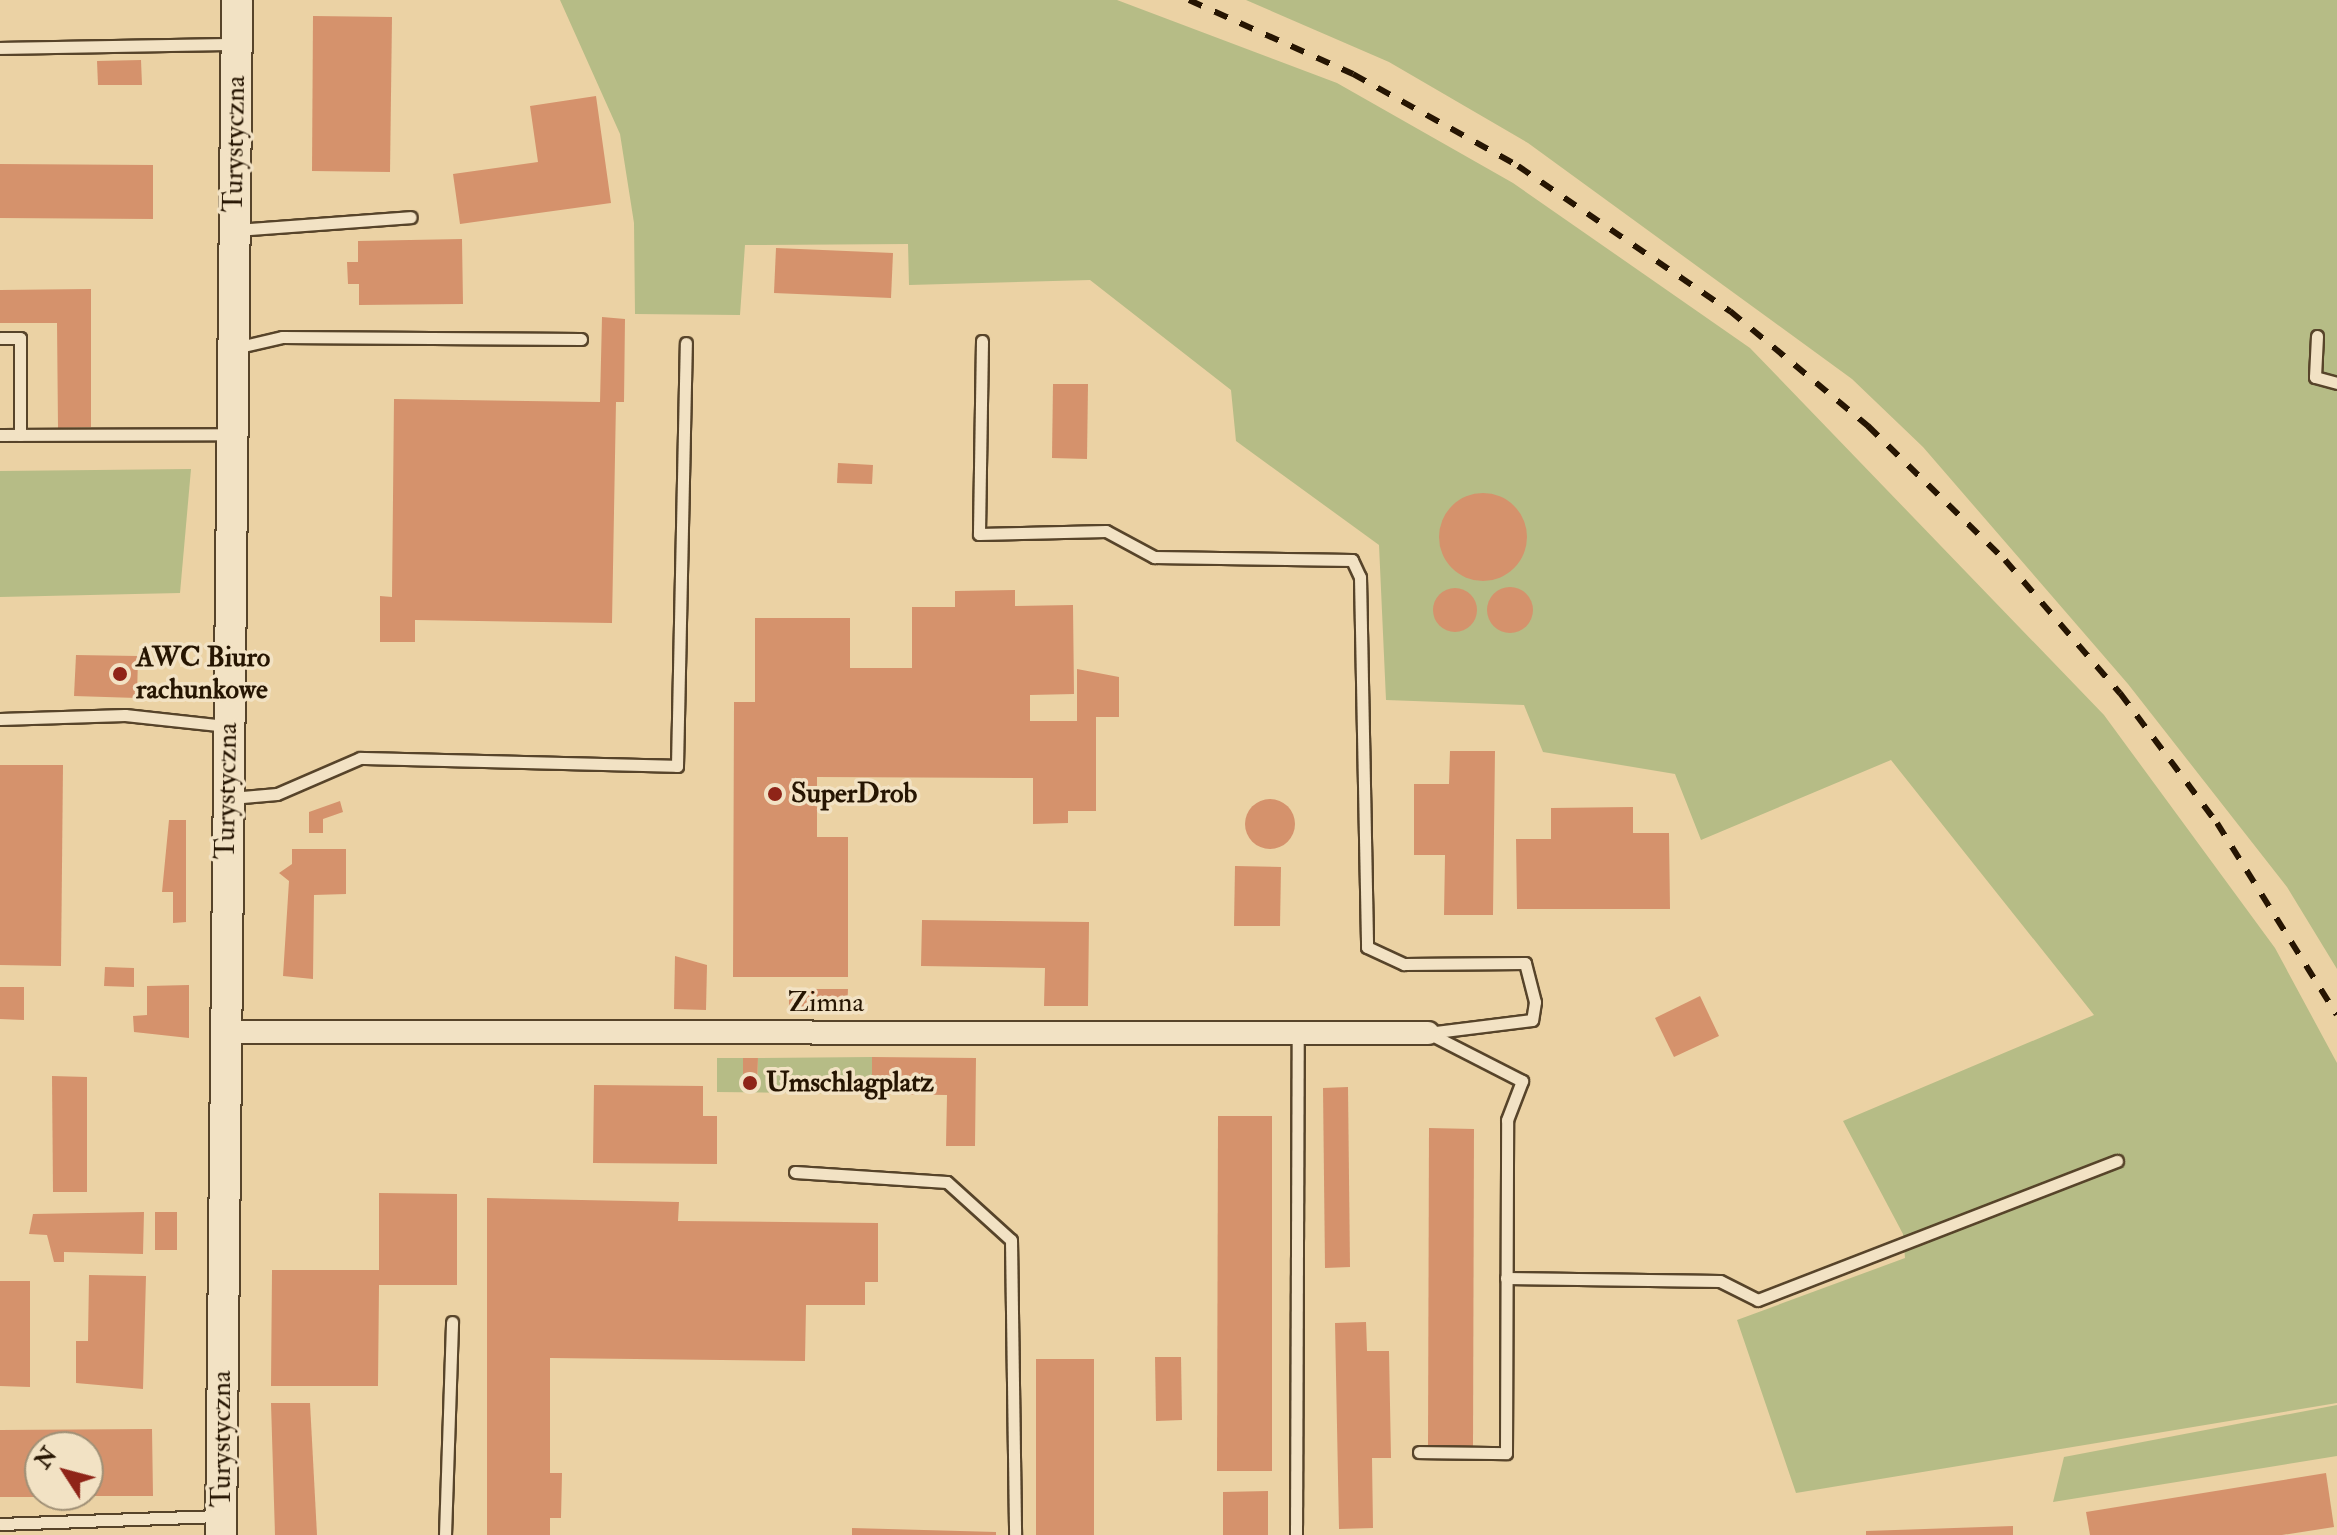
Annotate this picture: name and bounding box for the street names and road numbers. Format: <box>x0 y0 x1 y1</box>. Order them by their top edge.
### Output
street label: Turystyczna <box>217 75 253 213</box>
street label: Turystyczna <box>209 722 245 860</box>
street label: Zimna <box>788 986 864 1020</box>
street label: Turystyczna <box>205 1371 239 1507</box>

